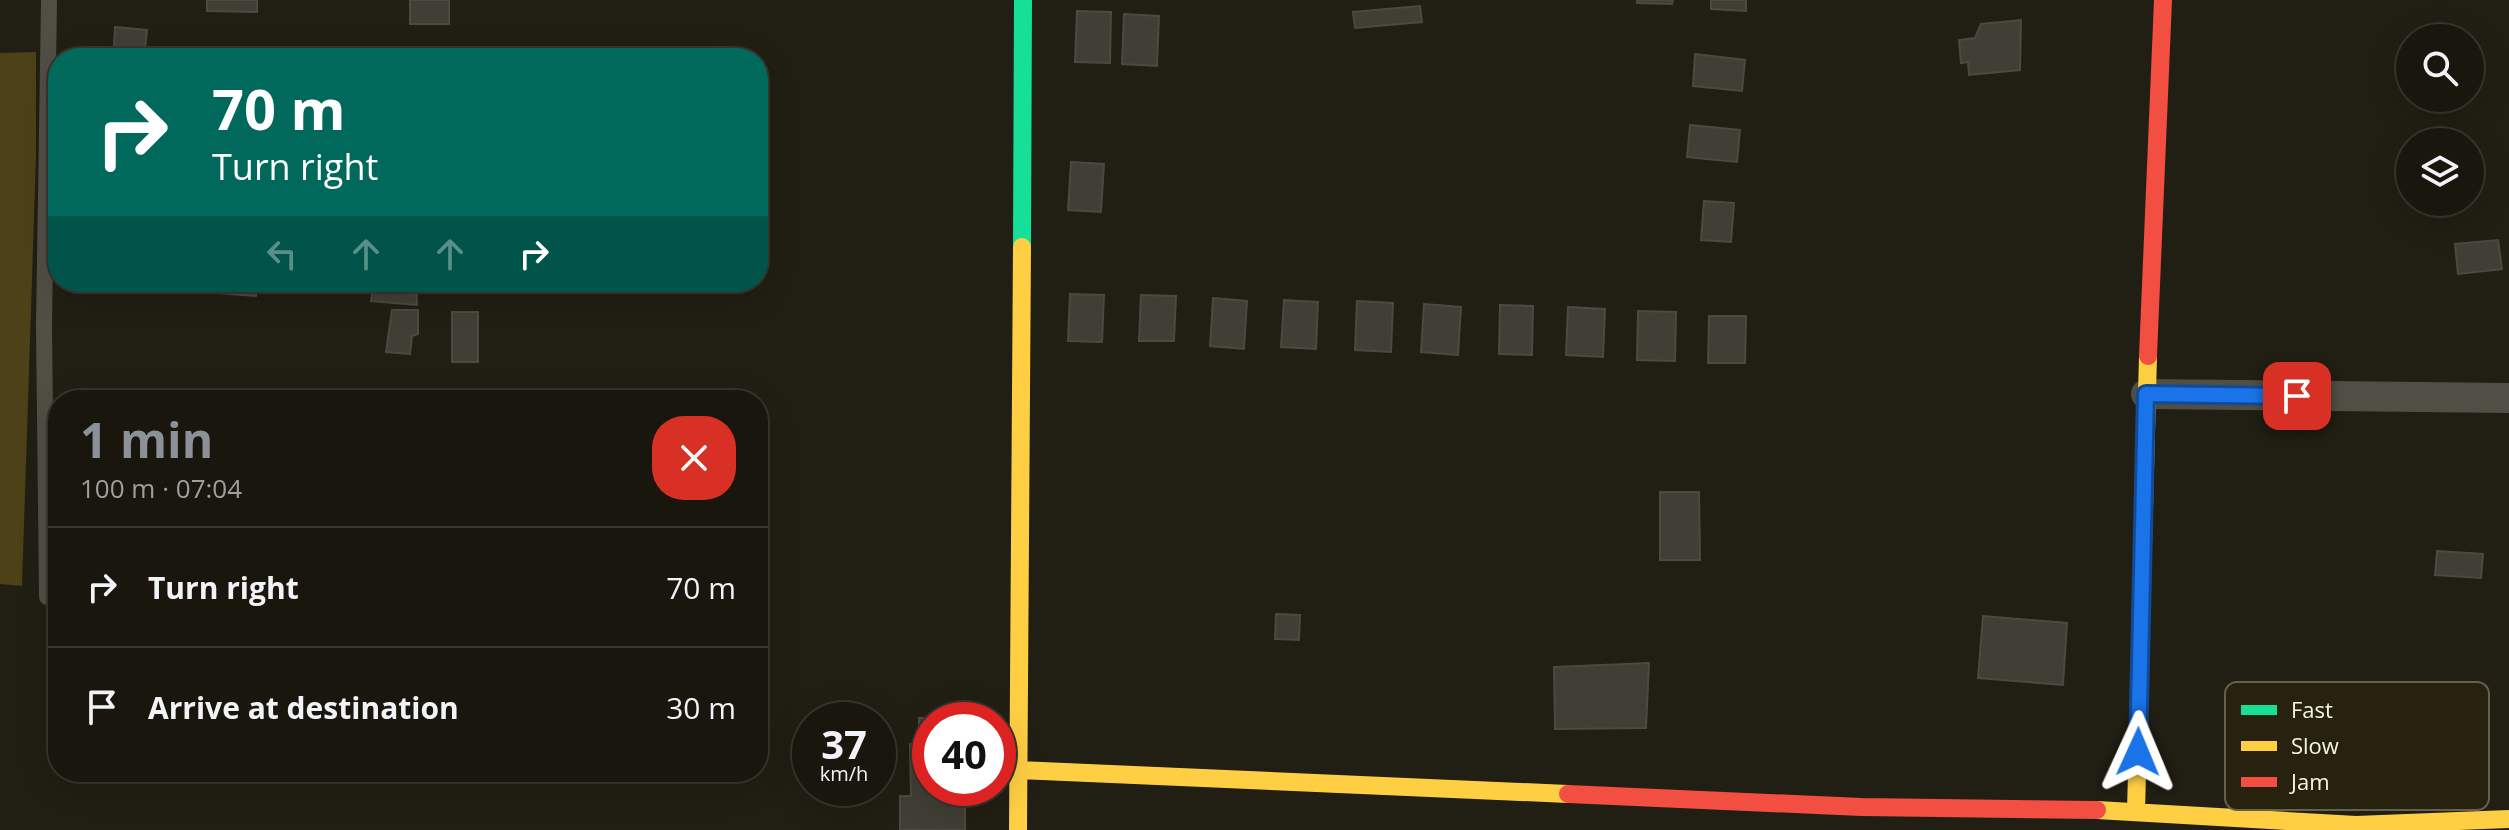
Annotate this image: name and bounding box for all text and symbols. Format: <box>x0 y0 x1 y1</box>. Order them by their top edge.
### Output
map controls <box>2396 24 2484 216</box>
button: search <box>2396 24 2484 112</box>
text: 70 m <box>212 70 346 146</box>
icon: right <box>80 80 184 184</box>
button: layers <box>2396 128 2484 216</box>
text: Turn right <box>212 142 378 191</box>
icon: left <box>260 232 304 276</box>
icon: ahead <box>344 232 388 276</box>
icon: ahead <box>428 232 472 276</box>
icon: right <box>512 232 556 276</box>
pin <box>2263 362 2331 430</box>
icon: arrive <box>2275 374 2319 418</box>
text: 1 min <box>80 407 213 472</box>
button: close <box>652 416 736 500</box>
text: 100 m · 07:04 <box>80 470 242 506</box>
icon: right <box>80 565 124 609</box>
text: Turn right <box>148 567 299 608</box>
text: 70 m <box>666 567 736 608</box>
legend <box>2225 682 2489 810</box>
icon: arrive <box>80 685 124 729</box>
text: Arrive at destination <box>148 687 459 728</box>
text: 30 m <box>666 687 736 728</box>
text: Fast <box>2291 694 2333 724</box>
speed limit sign: 40 <box>912 702 1016 806</box>
position arrow <box>2096 710 2180 794</box>
text: 37 <box>821 716 867 771</box>
text: Slow <box>2291 730 2339 760</box>
text: km/h <box>820 760 868 787</box>
text: Jam <box>2289 766 2330 796</box>

